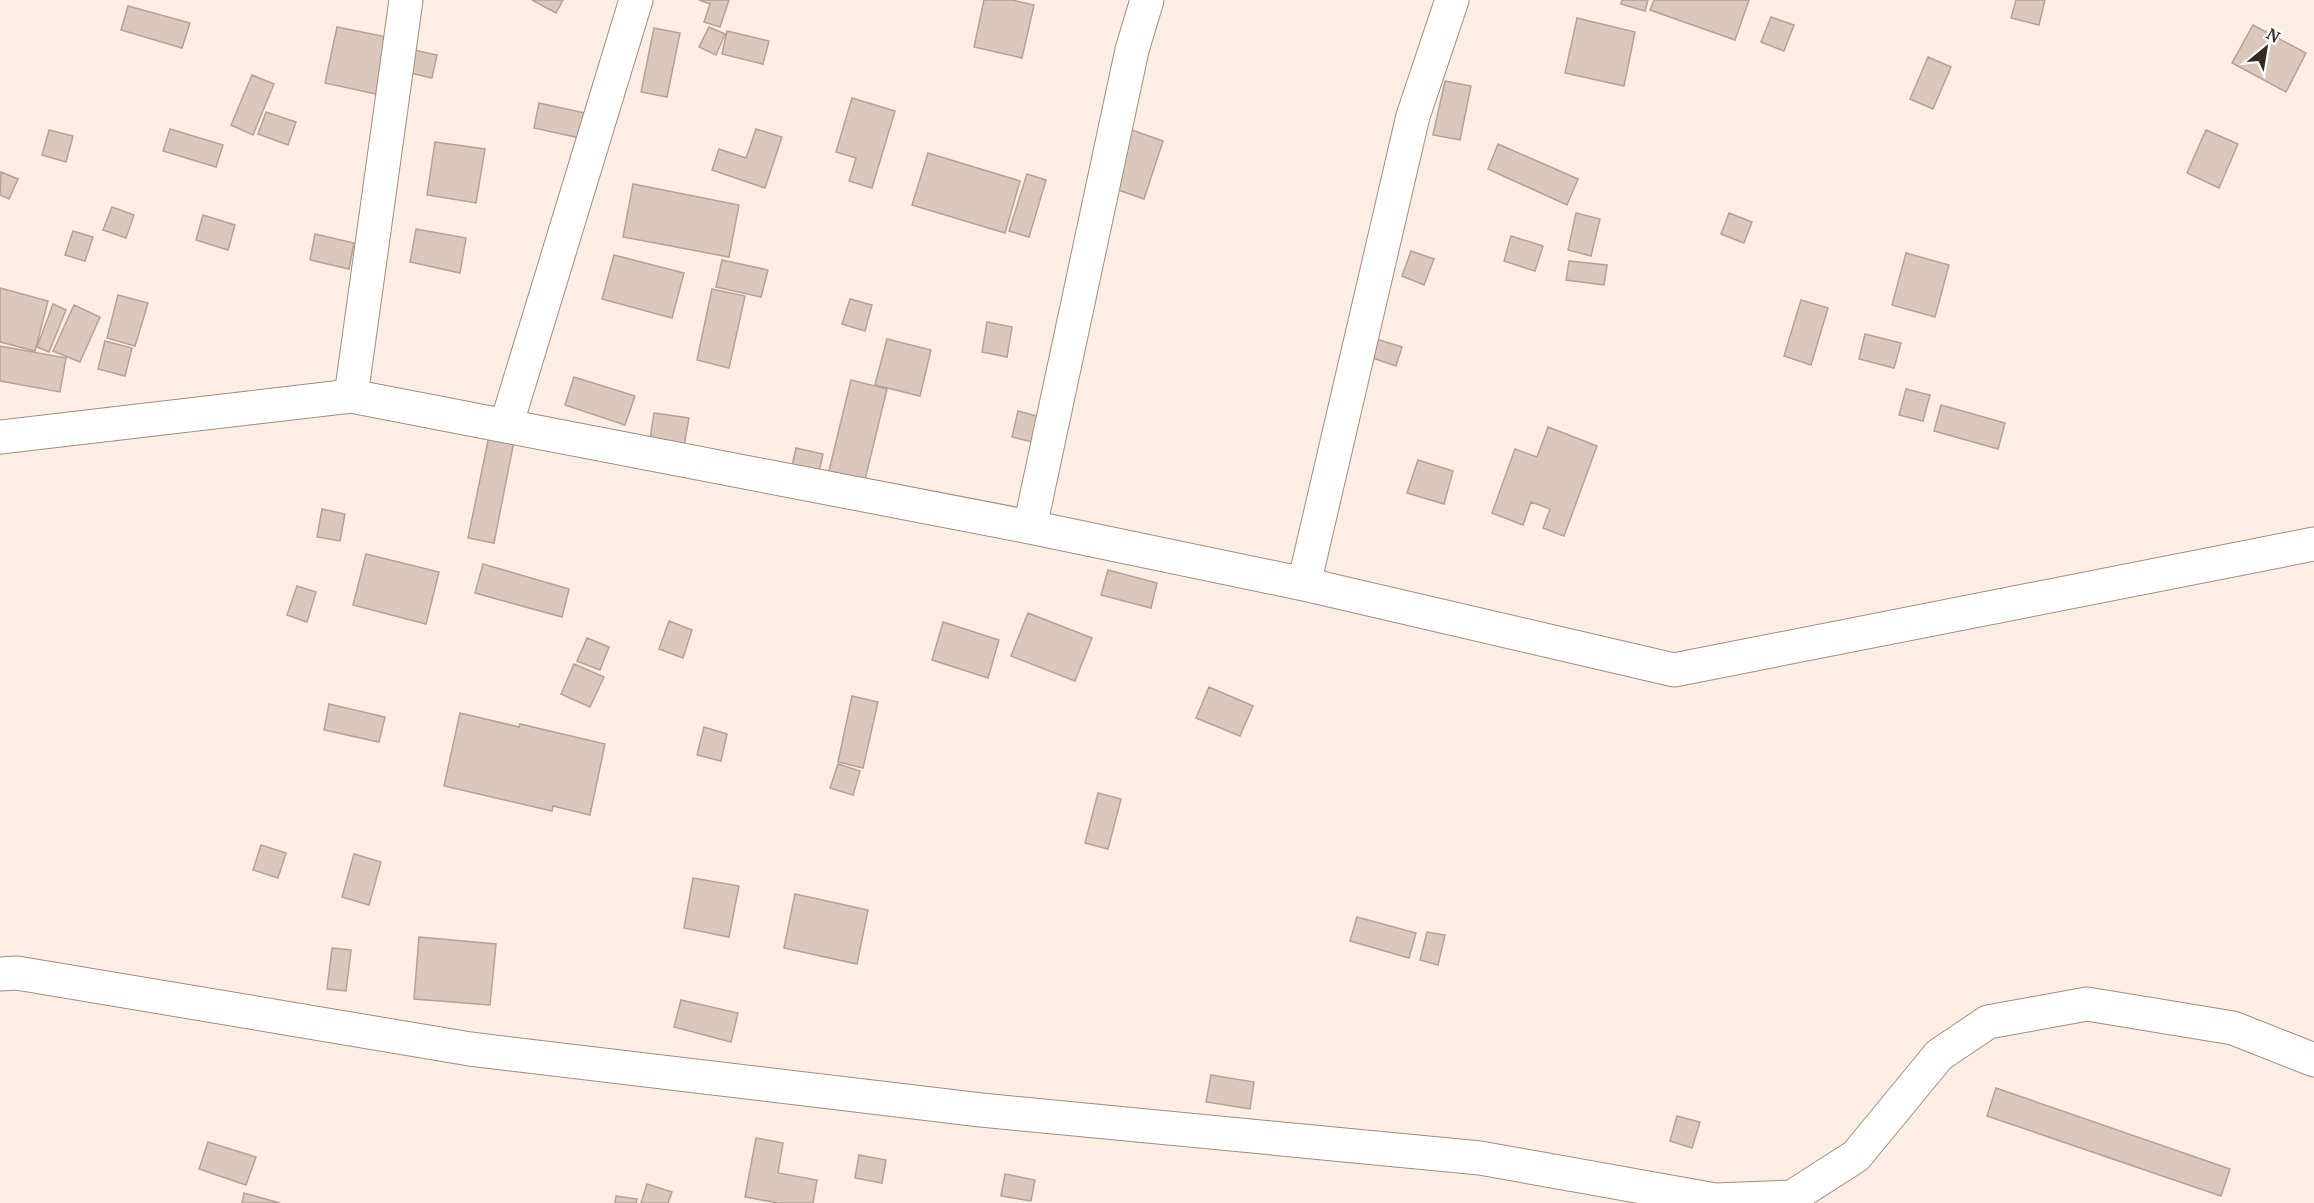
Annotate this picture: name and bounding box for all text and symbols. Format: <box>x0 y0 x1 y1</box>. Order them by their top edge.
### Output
north arrow <box>2236 18 2296 78</box>
text: N <box>2263 22 2284 48</box>

